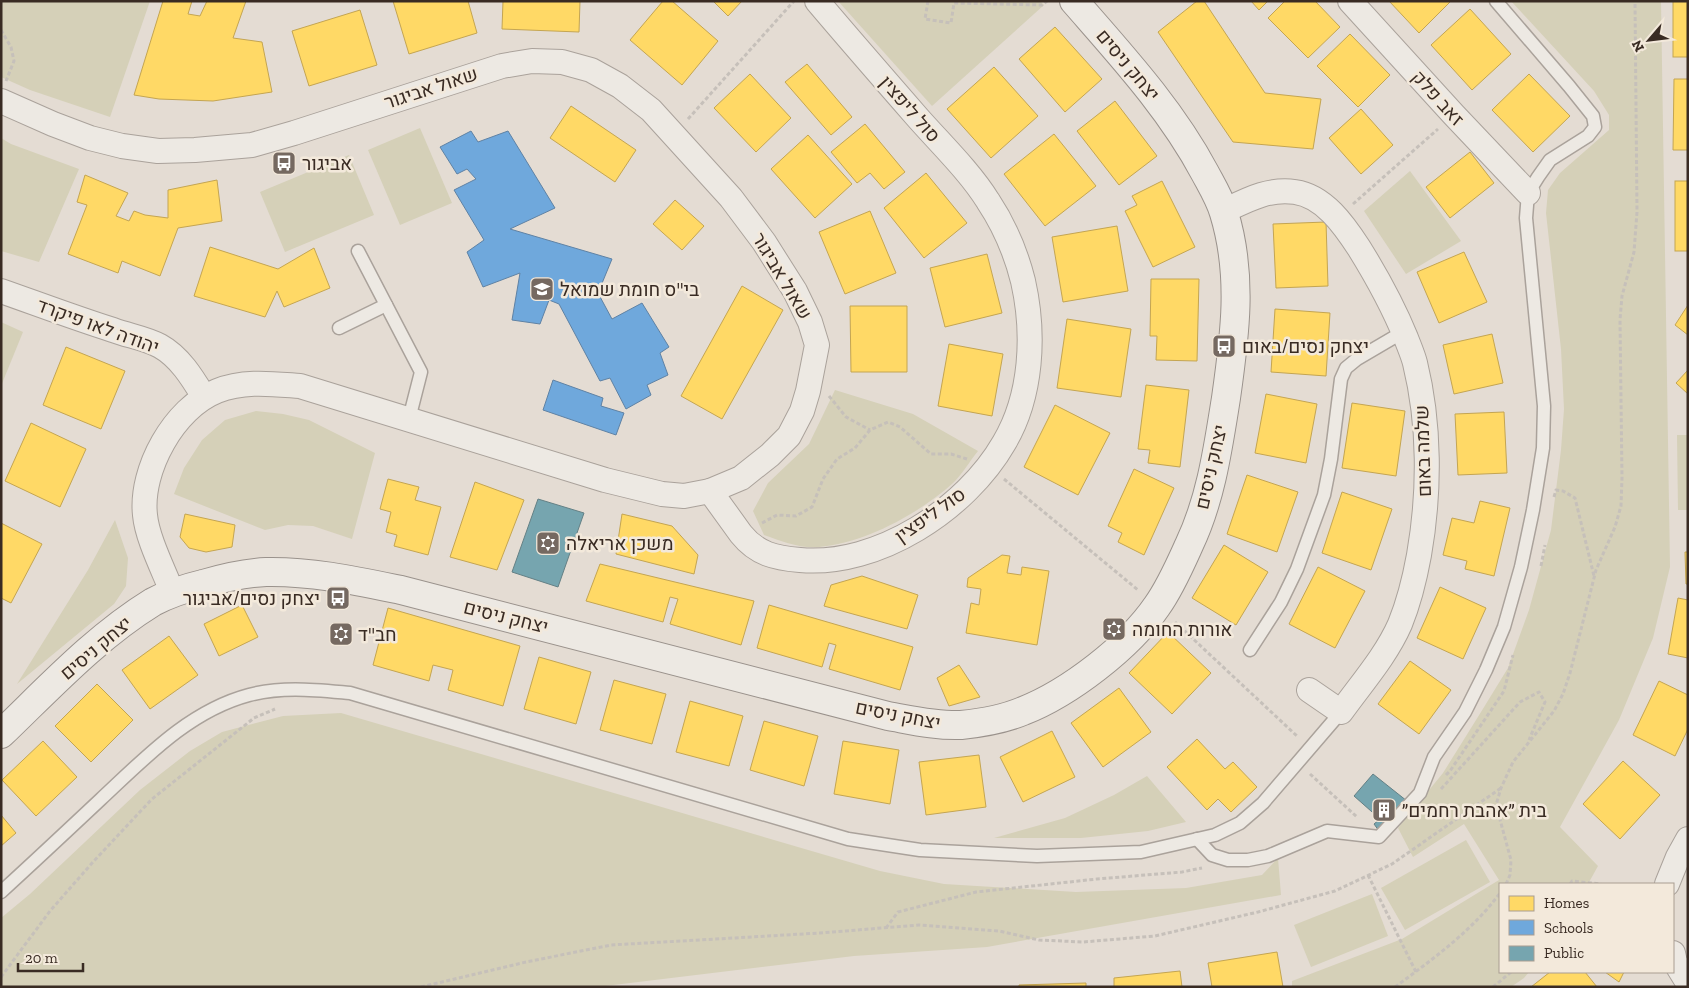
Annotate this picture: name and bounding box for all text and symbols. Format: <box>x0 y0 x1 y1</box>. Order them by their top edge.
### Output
north arrow <box>1624 15 1674 65</box>
street label: יצחק ניסים <box>1091 25 1165 105</box>
text: N <box>1628 37 1648 55</box>
street label: שאול אביגור <box>381 62 481 114</box>
street label: זאב פלק <box>1407 66 1469 131</box>
street label: סול ליפצין <box>875 71 945 147</box>
bus stop icon: אביגור <box>271 150 297 176</box>
place label: אביגור <box>302 152 352 175</box>
street label: שאול אביגור <box>747 228 817 324</box>
school or university icon: בי"ס חומת שמואל <box>529 276 555 302</box>
place label: בי"ס חומת שמואל <box>560 278 699 301</box>
street label: יהודה לאו פיקרד <box>34 293 162 359</box>
bus stop icon: יצחק נסים/באום <box>1211 333 1237 359</box>
place label: יצחק נסים/באום <box>1242 335 1369 358</box>
street label: שלמה באום <box>1410 404 1436 498</box>
street label: יצחק ניסים <box>1190 422 1232 512</box>
street label: סול ליפצין <box>890 482 970 548</box>
synagogue icon: משכן אריאלה <box>535 530 561 556</box>
place label: משכן אריאלה <box>566 532 674 555</box>
bus stop icon: יצחק נסים/אביגור <box>325 585 351 611</box>
place label: יצחק נסים/אביגור <box>183 587 320 610</box>
street label: יצחק ניסים <box>461 595 551 639</box>
street label: יצחק ניסים <box>56 611 136 685</box>
synagogue icon: אורות החומה <box>1101 616 1127 642</box>
place label: אורות החומה <box>1132 618 1232 641</box>
synagogue icon: חב"ד <box>328 621 354 647</box>
place label: חב"ד <box>358 623 397 646</box>
street label: יצחק ניסים <box>853 695 943 735</box>
building icon: בית ״אהבת רחמים״ <box>1371 797 1397 823</box>
place label: בית ״אהבת רחמים״ <box>1402 799 1547 822</box>
legend <box>1499 883 1674 973</box>
text: Homes <box>1544 894 1589 912</box>
text: Schools <box>1544 919 1593 937</box>
scale bar <box>18 940 82 972</box>
text: Public <box>1544 944 1584 962</box>
text: 20 m <box>25 949 58 967</box>

